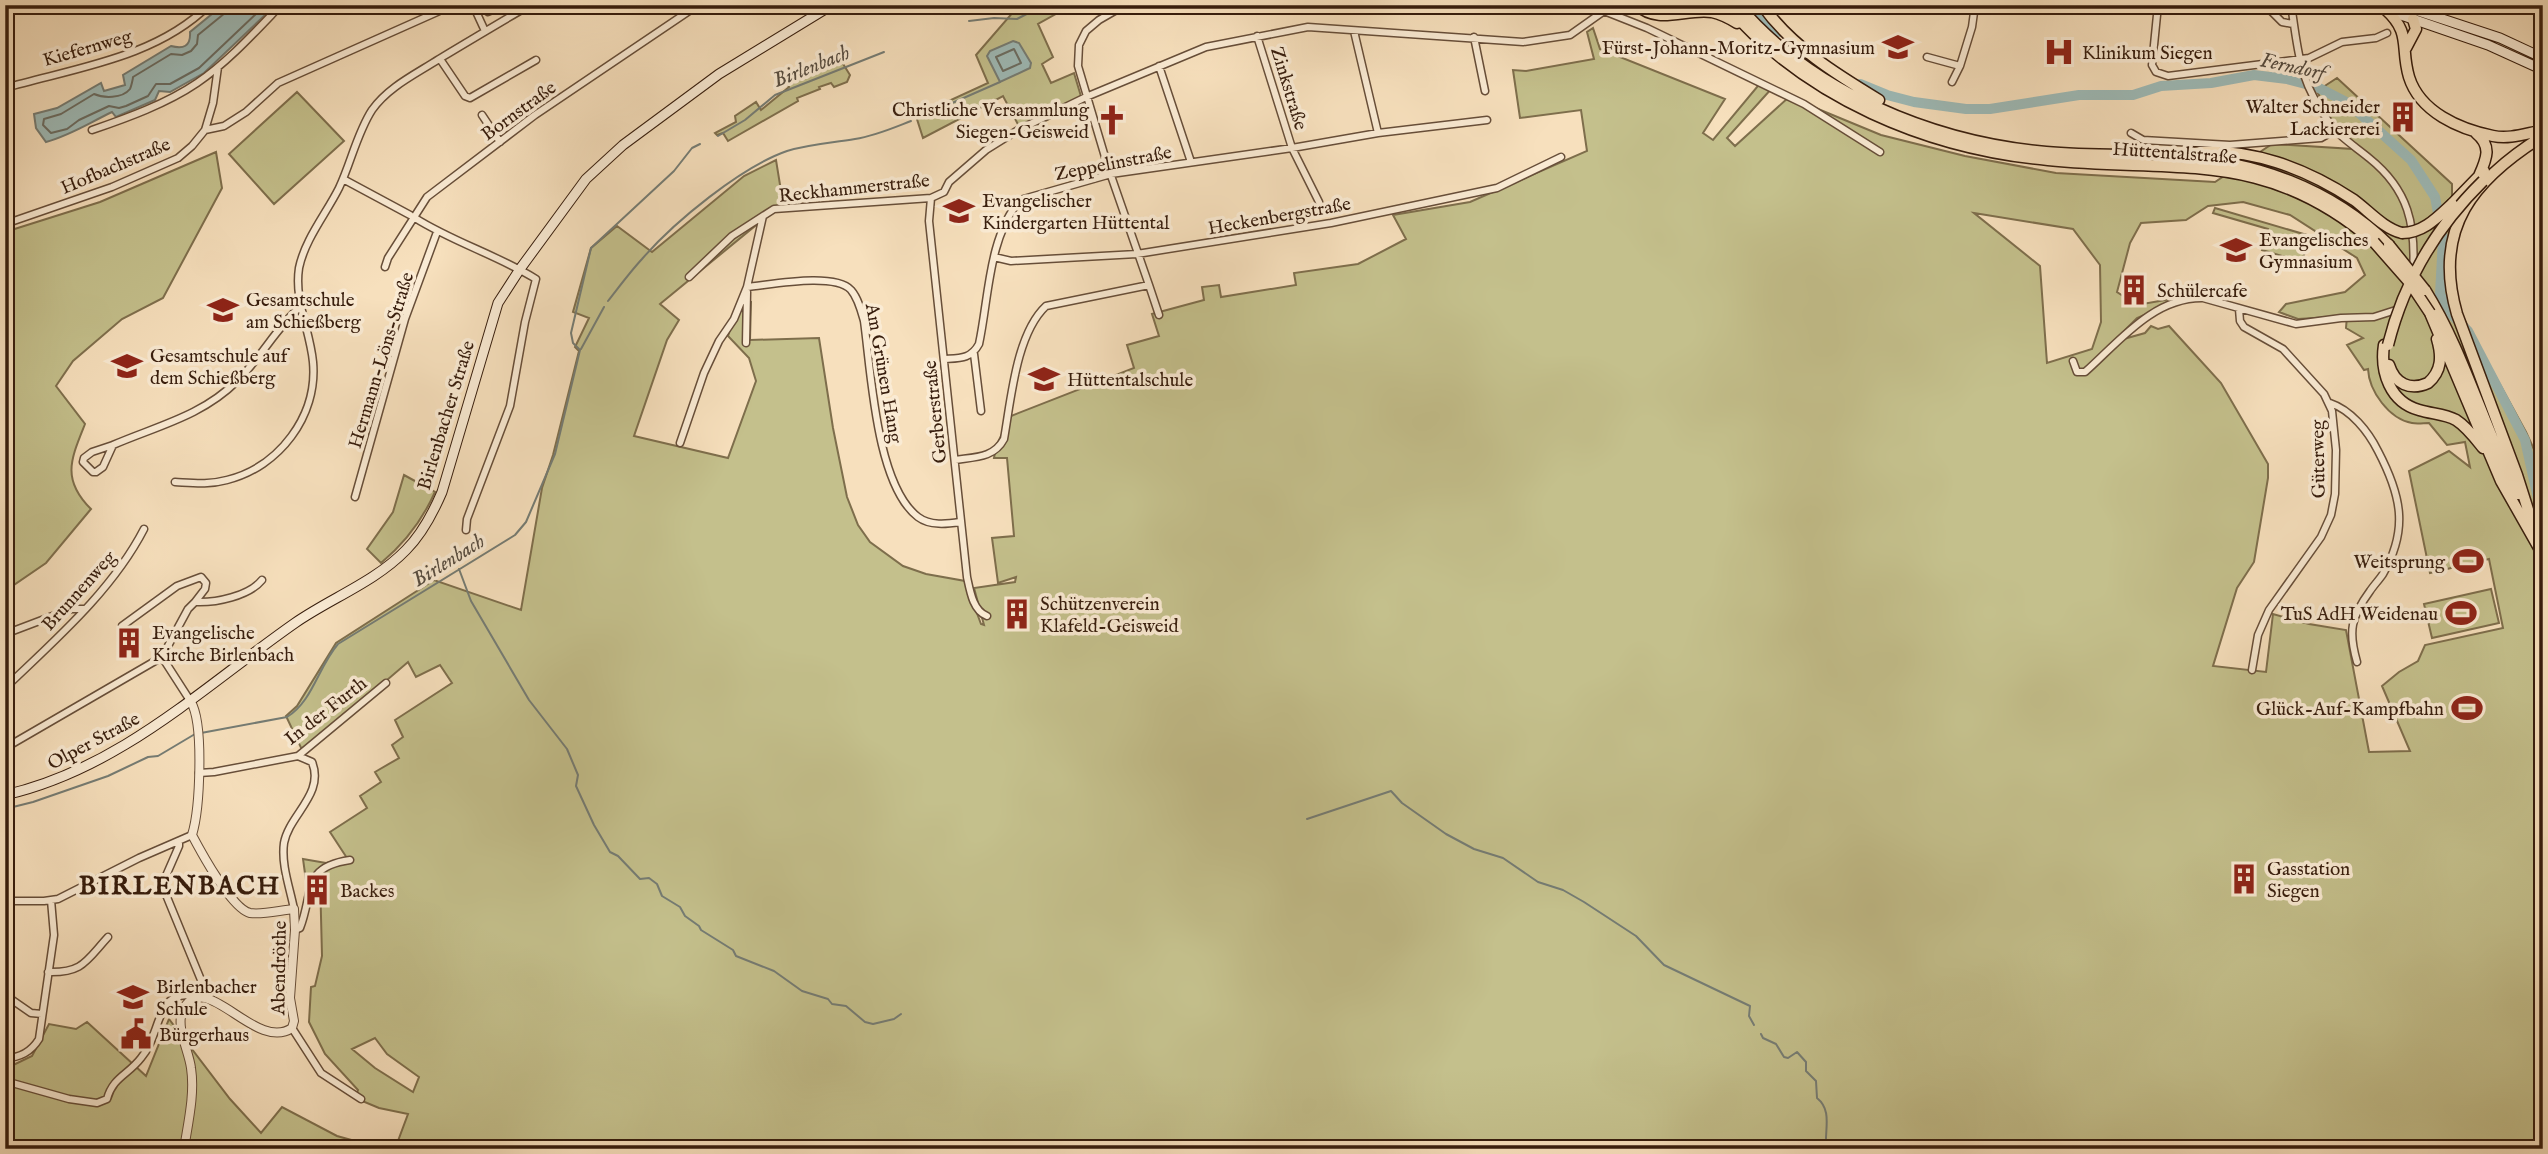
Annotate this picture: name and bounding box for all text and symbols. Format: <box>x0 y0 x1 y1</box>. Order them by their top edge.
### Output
street label: Kiefernweg <box>40 25 135 73</box>
school or university icon: Fürst-Johann-Moritz-Gymnasium <box>1881 30 1915 64</box>
hospital icon: Klinikum Siegen <box>2042 35 2076 69</box>
place label: Fürst-Johann-Moritz-Gymnasium <box>1602 37 1875 61</box>
water label: Birlenbach <box>769 40 854 95</box>
place label: Klinikum Siegen <box>2082 42 2213 66</box>
street label: Zinkstraße <box>1264 44 1312 133</box>
water label: Ferndorf <box>2257 47 2332 89</box>
street label: Bornstraße <box>477 76 562 147</box>
place label: Walter Schneider Lackiererei <box>2246 96 2380 142</box>
place label: Christliche Versammlung Siegen-Geisweid <box>892 99 1090 145</box>
building icon: Walter Schneider Lackiererei <box>2386 100 2420 134</box>
church icon: Christliche Versammlung Siegen-Geisweid <box>1095 103 1129 137</box>
street label: Hofbachstraße <box>57 133 174 201</box>
street label: Hüttentalstraße <box>2112 138 2238 170</box>
street label: Zeppelinstraße <box>1053 141 1174 187</box>
street label: Reckhammerstraße <box>778 169 931 209</box>
place label: Evangelischer Kindergarten Hüttental <box>982 190 1170 236</box>
street label: Heckenbergstraße <box>1206 193 1353 241</box>
school or university icon: Evangelischer Kindergarten Hüttental <box>942 194 976 228</box>
place label: Evangelisches Gymnasium <box>2259 229 2368 275</box>
school or university icon: Evangelisches Gymnasium <box>2219 233 2253 267</box>
street label: Hermann-Löns-Straße <box>344 269 420 452</box>
building icon: Schülercafe <box>2117 273 2151 307</box>
place label: Schülercafe <box>2157 280 2248 304</box>
place label: Gesamtschule am Schießberg <box>246 289 361 335</box>
school or university icon: Gesamtschule am Schießberg <box>206 293 240 327</box>
street label: Am Grünen Hang <box>859 301 907 446</box>
street label: Birlenbacher Straße <box>413 338 481 493</box>
place label: Gesamtschule auf dem Schießberg <box>150 345 291 391</box>
school or university icon: Gesamtschule auf dem Schießberg <box>110 349 144 383</box>
street label: Gerberstraße <box>919 359 953 465</box>
school or university icon: Hüttentalschule <box>1027 362 1061 396</box>
place label: Hüttentalschule <box>1067 369 1193 393</box>
street label: Güterweg <box>2306 419 2332 498</box>
water label: Birlenbach <box>407 528 490 594</box>
sports icon: Weitsprung <box>2451 544 2485 578</box>
street label: Brunnenweg <box>37 546 122 636</box>
place label: Weitsprung <box>2353 551 2446 575</box>
place label: Schützenverein Klafeld-Geisweid <box>1040 593 1180 639</box>
sports icon: TuS AdH Weidenau <box>2444 596 2478 630</box>
building icon: Schützenverein Klafeld-Geisweid <box>1000 597 1034 631</box>
place label: TuS AdH Weidenau <box>2281 603 2438 627</box>
place label: Evangelische Kirche Birlenbach <box>152 622 294 668</box>
building icon: Evangelische Kirche Birlenbach <box>112 626 146 660</box>
street label: In der Furth <box>280 672 372 751</box>
sports icon: Glück-Auf-Kampfbahn <box>2450 691 2484 725</box>
place label: Glück-Auf-Kampfbahn <box>2256 698 2444 722</box>
street label: Olper Straße <box>44 707 144 776</box>
place label: Gasstation Siegen <box>2267 858 2350 904</box>
building icon: Gasstation Siegen <box>2227 862 2261 896</box>
district label: BIRLENBACH <box>79 870 281 903</box>
building icon: Backes <box>300 873 334 907</box>
place label: Backes <box>340 880 394 904</box>
street label: Abendröthe <box>267 920 293 1016</box>
place label: Birlenbacher Schule <box>156 976 257 1022</box>
school or university icon: Birlenbacher Schule <box>116 980 150 1014</box>
public building icon: Bürgerhaus <box>119 1017 153 1051</box>
place label: Bürgerhaus <box>159 1024 249 1048</box>

